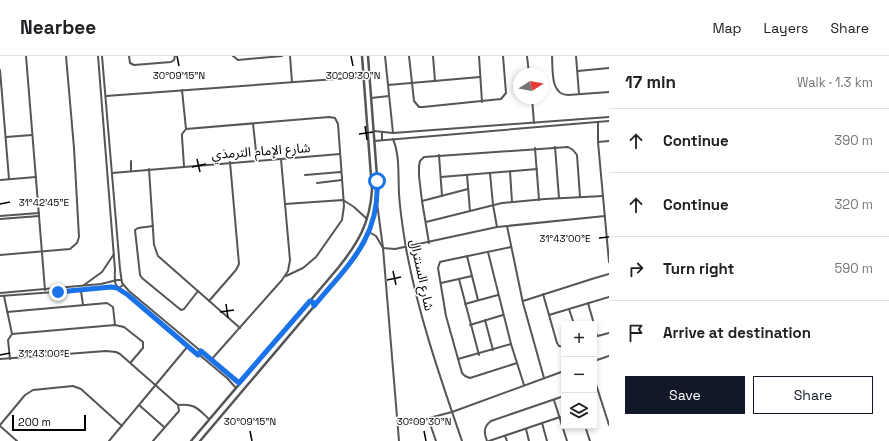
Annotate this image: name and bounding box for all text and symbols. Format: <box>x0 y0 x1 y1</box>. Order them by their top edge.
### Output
text: Nearbee <box>20 15 96 40</box>
text: Map <box>712 19 742 37</box>
text: Layers <box>764 19 808 37</box>
text: Share <box>830 19 869 37</box>
north arrow <box>513 68 549 104</box>
text: 30°09'15"N <box>153 69 205 82</box>
text: 30°09'30"N <box>326 69 380 82</box>
text: 17 min <box>625 71 676 93</box>
text: Walk · 1.3 km <box>797 74 873 91</box>
icon: ahead <box>625 130 647 152</box>
text: Continue <box>663 131 729 150</box>
text: 390 m <box>834 132 873 149</box>
street label: شارع الإمام الترمذي <box>211 139 311 165</box>
route start <box>368 172 386 190</box>
icon: ahead <box>625 194 647 216</box>
text: Continue <box>663 195 729 214</box>
text: 31°42'45"E <box>19 196 70 209</box>
text: 320 m <box>834 196 873 213</box>
text: 31°43'00"E <box>539 232 591 245</box>
street label: شارع السنترال <box>404 238 438 313</box>
icon: right <box>625 258 647 280</box>
text: Turn right <box>663 259 734 278</box>
text: 590 m <box>834 260 873 277</box>
route end <box>49 283 67 301</box>
map controls <box>561 321 597 429</box>
button: + <box>561 321 597 357</box>
icon: arrive <box>625 322 647 344</box>
text: Arrive at destination <box>663 323 811 342</box>
text: 31°43'00"E <box>18 347 70 360</box>
button: − <box>561 357 597 393</box>
button: Save <box>625 376 745 414</box>
button: Share <box>753 376 873 414</box>
button: layers <box>561 393 597 429</box>
scale bar <box>12 413 86 432</box>
text: 200 m <box>18 415 51 429</box>
text: 30°09'15"N <box>224 415 276 428</box>
text: 30°09'30"N <box>397 415 451 428</box>

